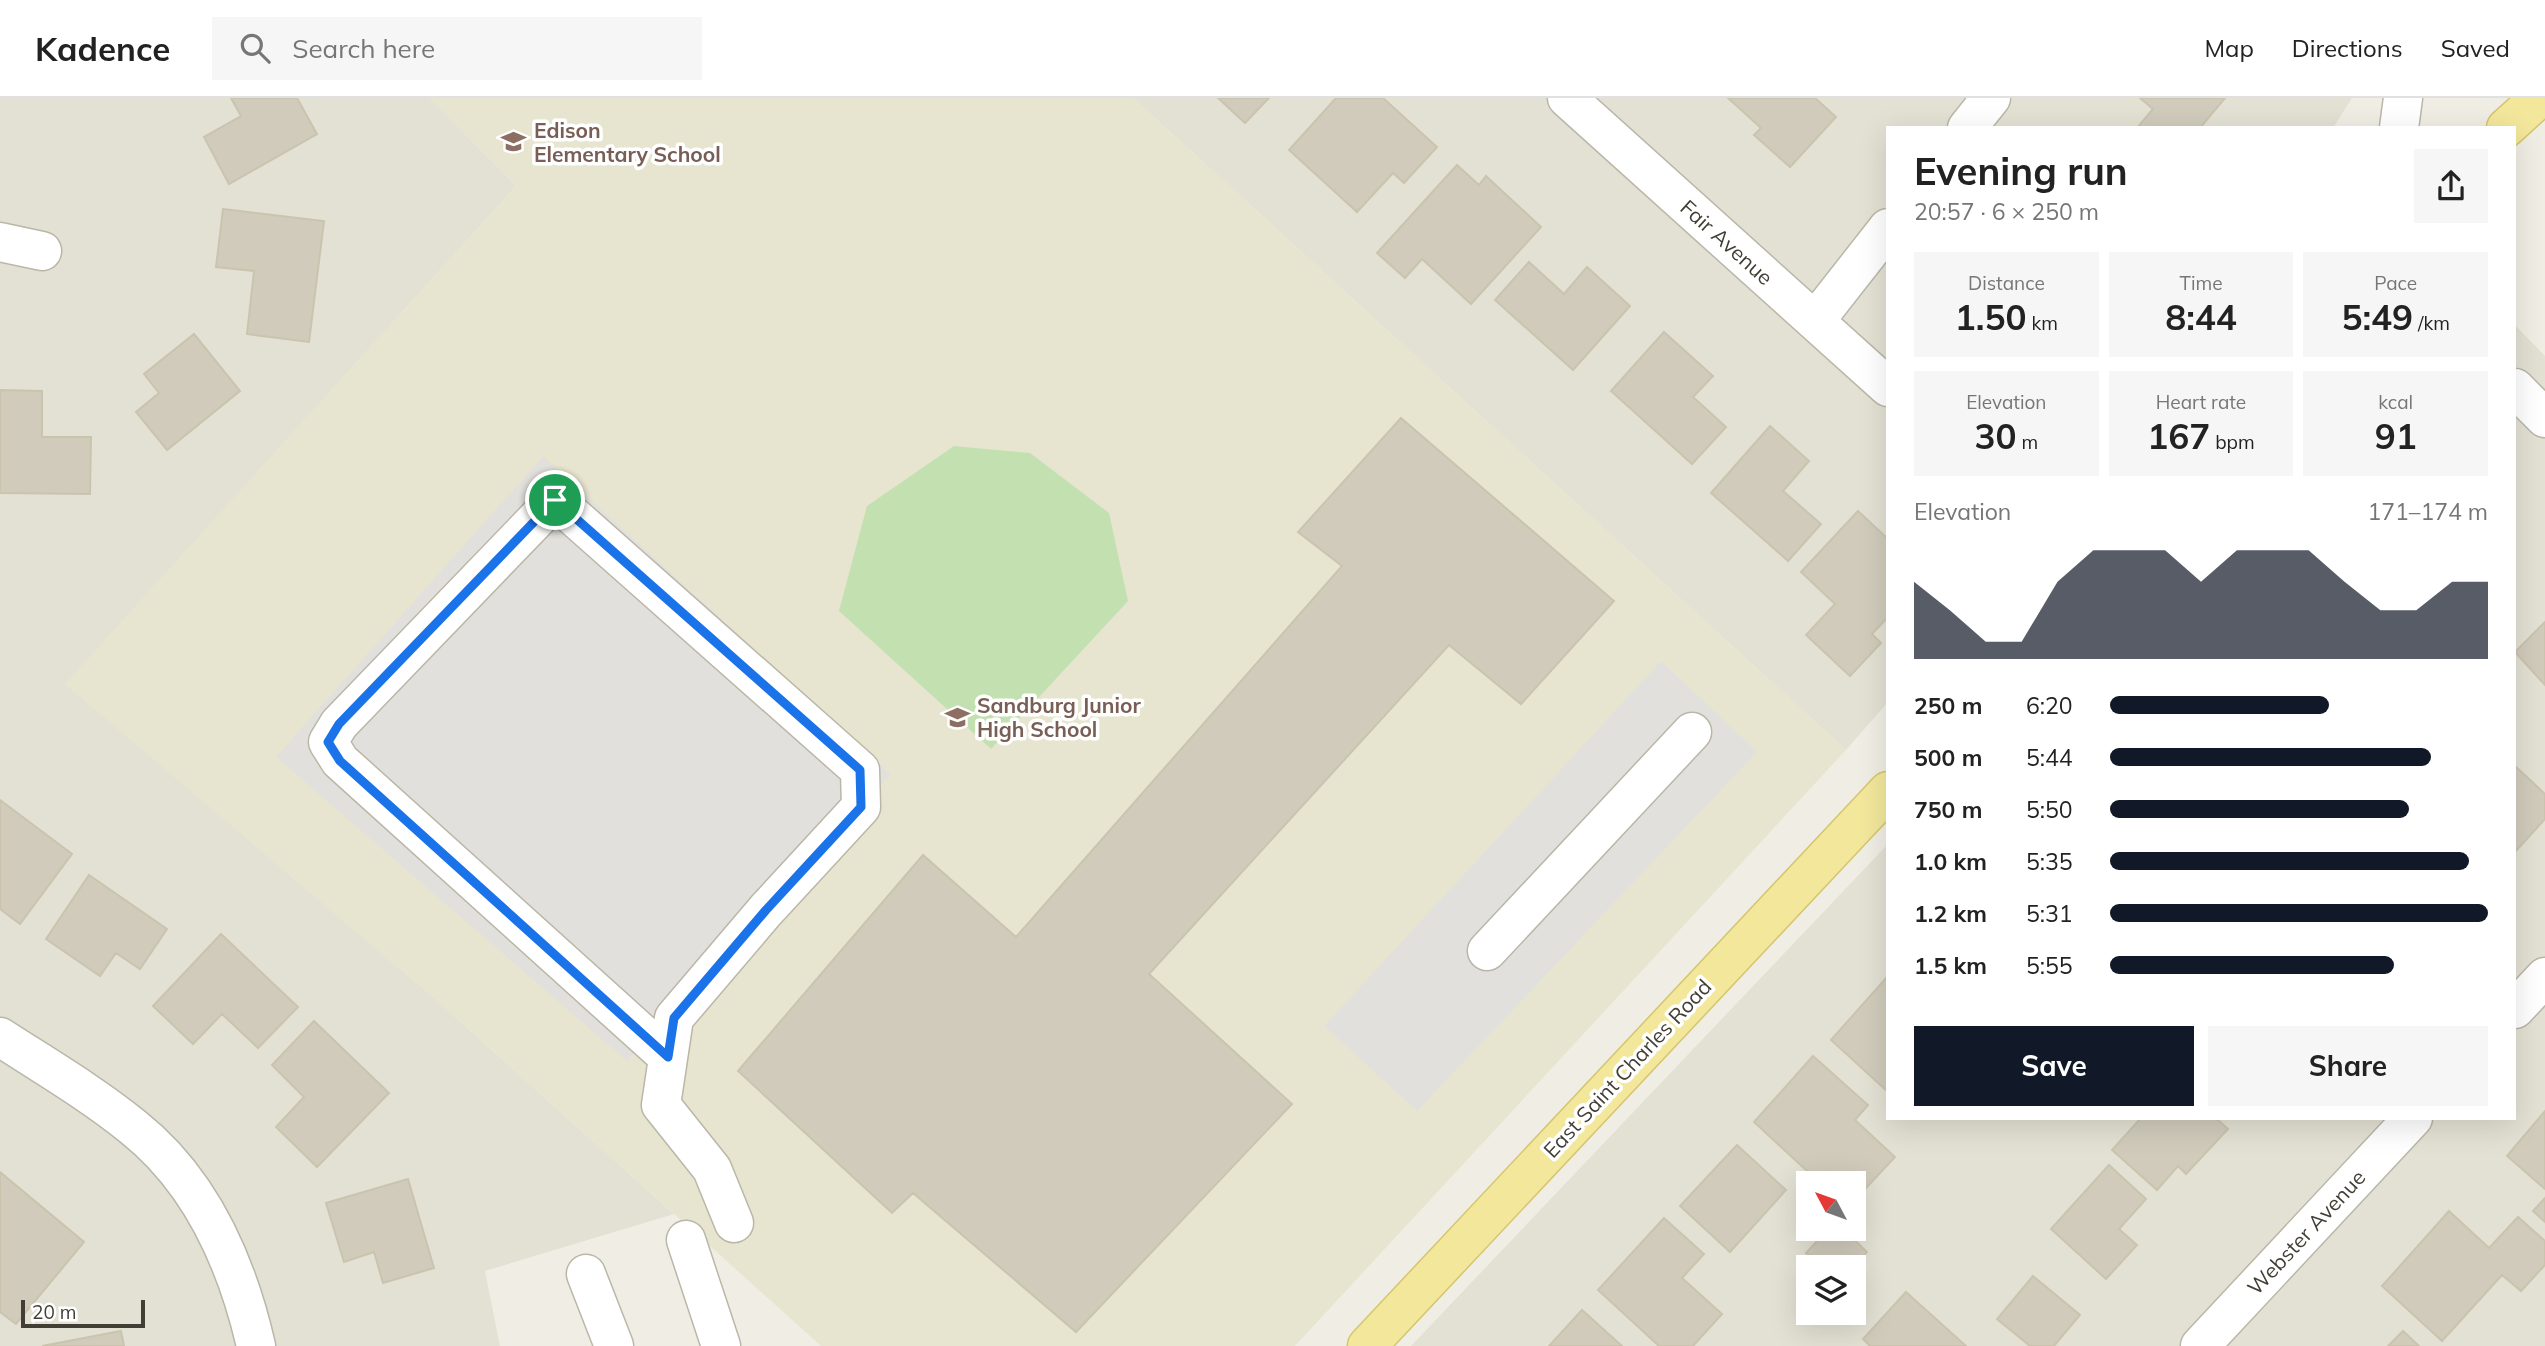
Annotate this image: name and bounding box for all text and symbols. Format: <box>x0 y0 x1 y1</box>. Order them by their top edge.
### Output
search box <box>212 17 702 80</box>
text: Kadence <box>35 28 170 69</box>
icon: search <box>236 29 274 67</box>
text: Search here <box>292 32 435 65</box>
text: Map <box>2204 33 2254 63</box>
text: Directions <box>2292 33 2403 63</box>
text: Saved <box>2441 33 2510 63</box>
place label: Edison Elementary School <box>534 117 721 167</box>
school or university icon: Edison Elementary School <box>500 128 528 156</box>
text: Evening run <box>1914 147 2128 195</box>
button: share <box>2414 149 2488 223</box>
street label: Fair Avenue <box>1675 194 1779 290</box>
text: 20:57 · 6 × 250 m <box>1914 197 2099 226</box>
text: Distance <box>1968 271 2045 295</box>
text: Time <box>2179 271 2223 295</box>
text: Pace <box>2374 271 2417 295</box>
text: 1.50 <box>1955 295 2026 339</box>
text: 8:44 <box>2165 295 2237 339</box>
text: 5:49 <box>2341 295 2413 339</box>
text: km <box>2026 311 2058 335</box>
text: /km <box>2413 311 2450 335</box>
text: Elevation <box>1966 390 2047 414</box>
text: Heart rate <box>2156 390 2246 414</box>
text: kcal <box>2378 390 2413 414</box>
text: 30 <box>1974 414 2017 458</box>
text: 167 <box>2147 414 2210 458</box>
text: 91 <box>2375 414 2417 458</box>
text: m <box>2017 430 2038 454</box>
text: bpm <box>2210 430 2255 454</box>
pin <box>525 470 585 530</box>
icon: arrive <box>536 481 574 519</box>
text: Elevation <box>1914 497 2011 526</box>
text: 171–174 m <box>2367 497 2488 526</box>
text: 250 m <box>1914 691 1982 720</box>
text: 6:20 <box>2026 691 2073 720</box>
place label: Sandburg Junior High School <box>977 692 1141 742</box>
school or university icon: Sandburg Junior High School <box>943 703 971 731</box>
text: 500 m <box>1914 743 1982 772</box>
text: 5:44 <box>2026 743 2073 772</box>
text: 750 m <box>1914 795 1982 824</box>
text: 5:50 <box>2026 795 2073 824</box>
text: 1.0 km <box>1914 847 1987 876</box>
text: 5:35 <box>2026 847 2073 876</box>
text: 1.2 km <box>1914 899 1987 928</box>
text: 5:31 <box>2026 899 2073 928</box>
text: 1.5 km <box>1914 951 1987 980</box>
text: 5:55 <box>2026 951 2073 980</box>
street label: East Saint Charles Road <box>1538 973 1716 1163</box>
button: Save <box>1914 1026 2194 1106</box>
button: Share <box>2208 1026 2488 1106</box>
street label: Webster Avenue <box>2241 1164 2371 1300</box>
north arrow <box>1796 1171 1866 1241</box>
map controls <box>1796 1171 1866 1325</box>
button: layers <box>1796 1255 1866 1325</box>
scale bar <box>21 1297 145 1329</box>
text: 20 m <box>32 1300 76 1324</box>

